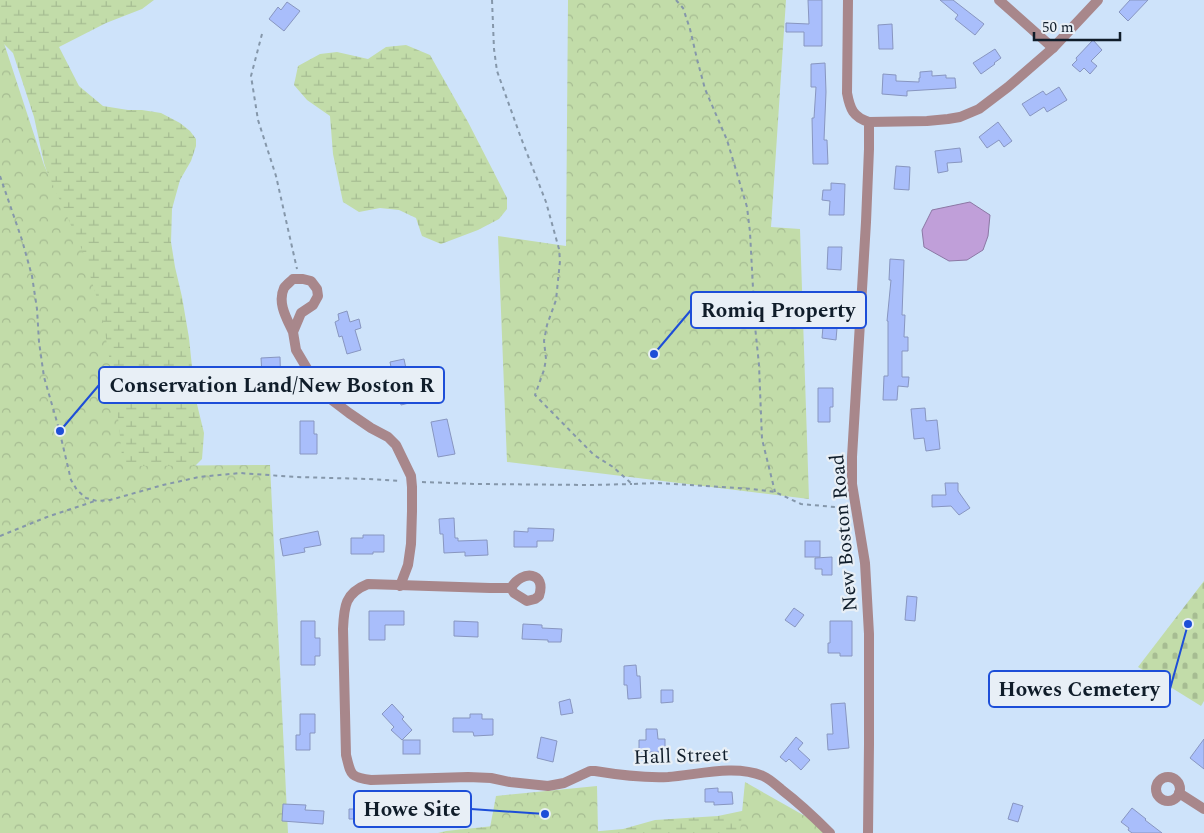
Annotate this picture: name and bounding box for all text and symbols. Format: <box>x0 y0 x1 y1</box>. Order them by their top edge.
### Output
scale bar <box>1034 10 1120 42</box>
text: 50 m <box>1042 16 1074 39</box>
callout: Romiq Property <box>691 292 866 328</box>
text: Romiq Property <box>701 295 856 327</box>
callout: Conservation Land/New Boston R <box>99 367 444 403</box>
text: Conservation Land/New Boston R <box>109 370 435 402</box>
street label: New Boston Road <box>822 453 866 613</box>
callout: Howes Cemetery <box>989 671 1170 707</box>
text: Howes Cemetery <box>998 674 1161 706</box>
street label: Hall Street <box>633 739 729 773</box>
callout: Howe Site <box>354 791 471 827</box>
text: Howe Site <box>363 794 461 826</box>

